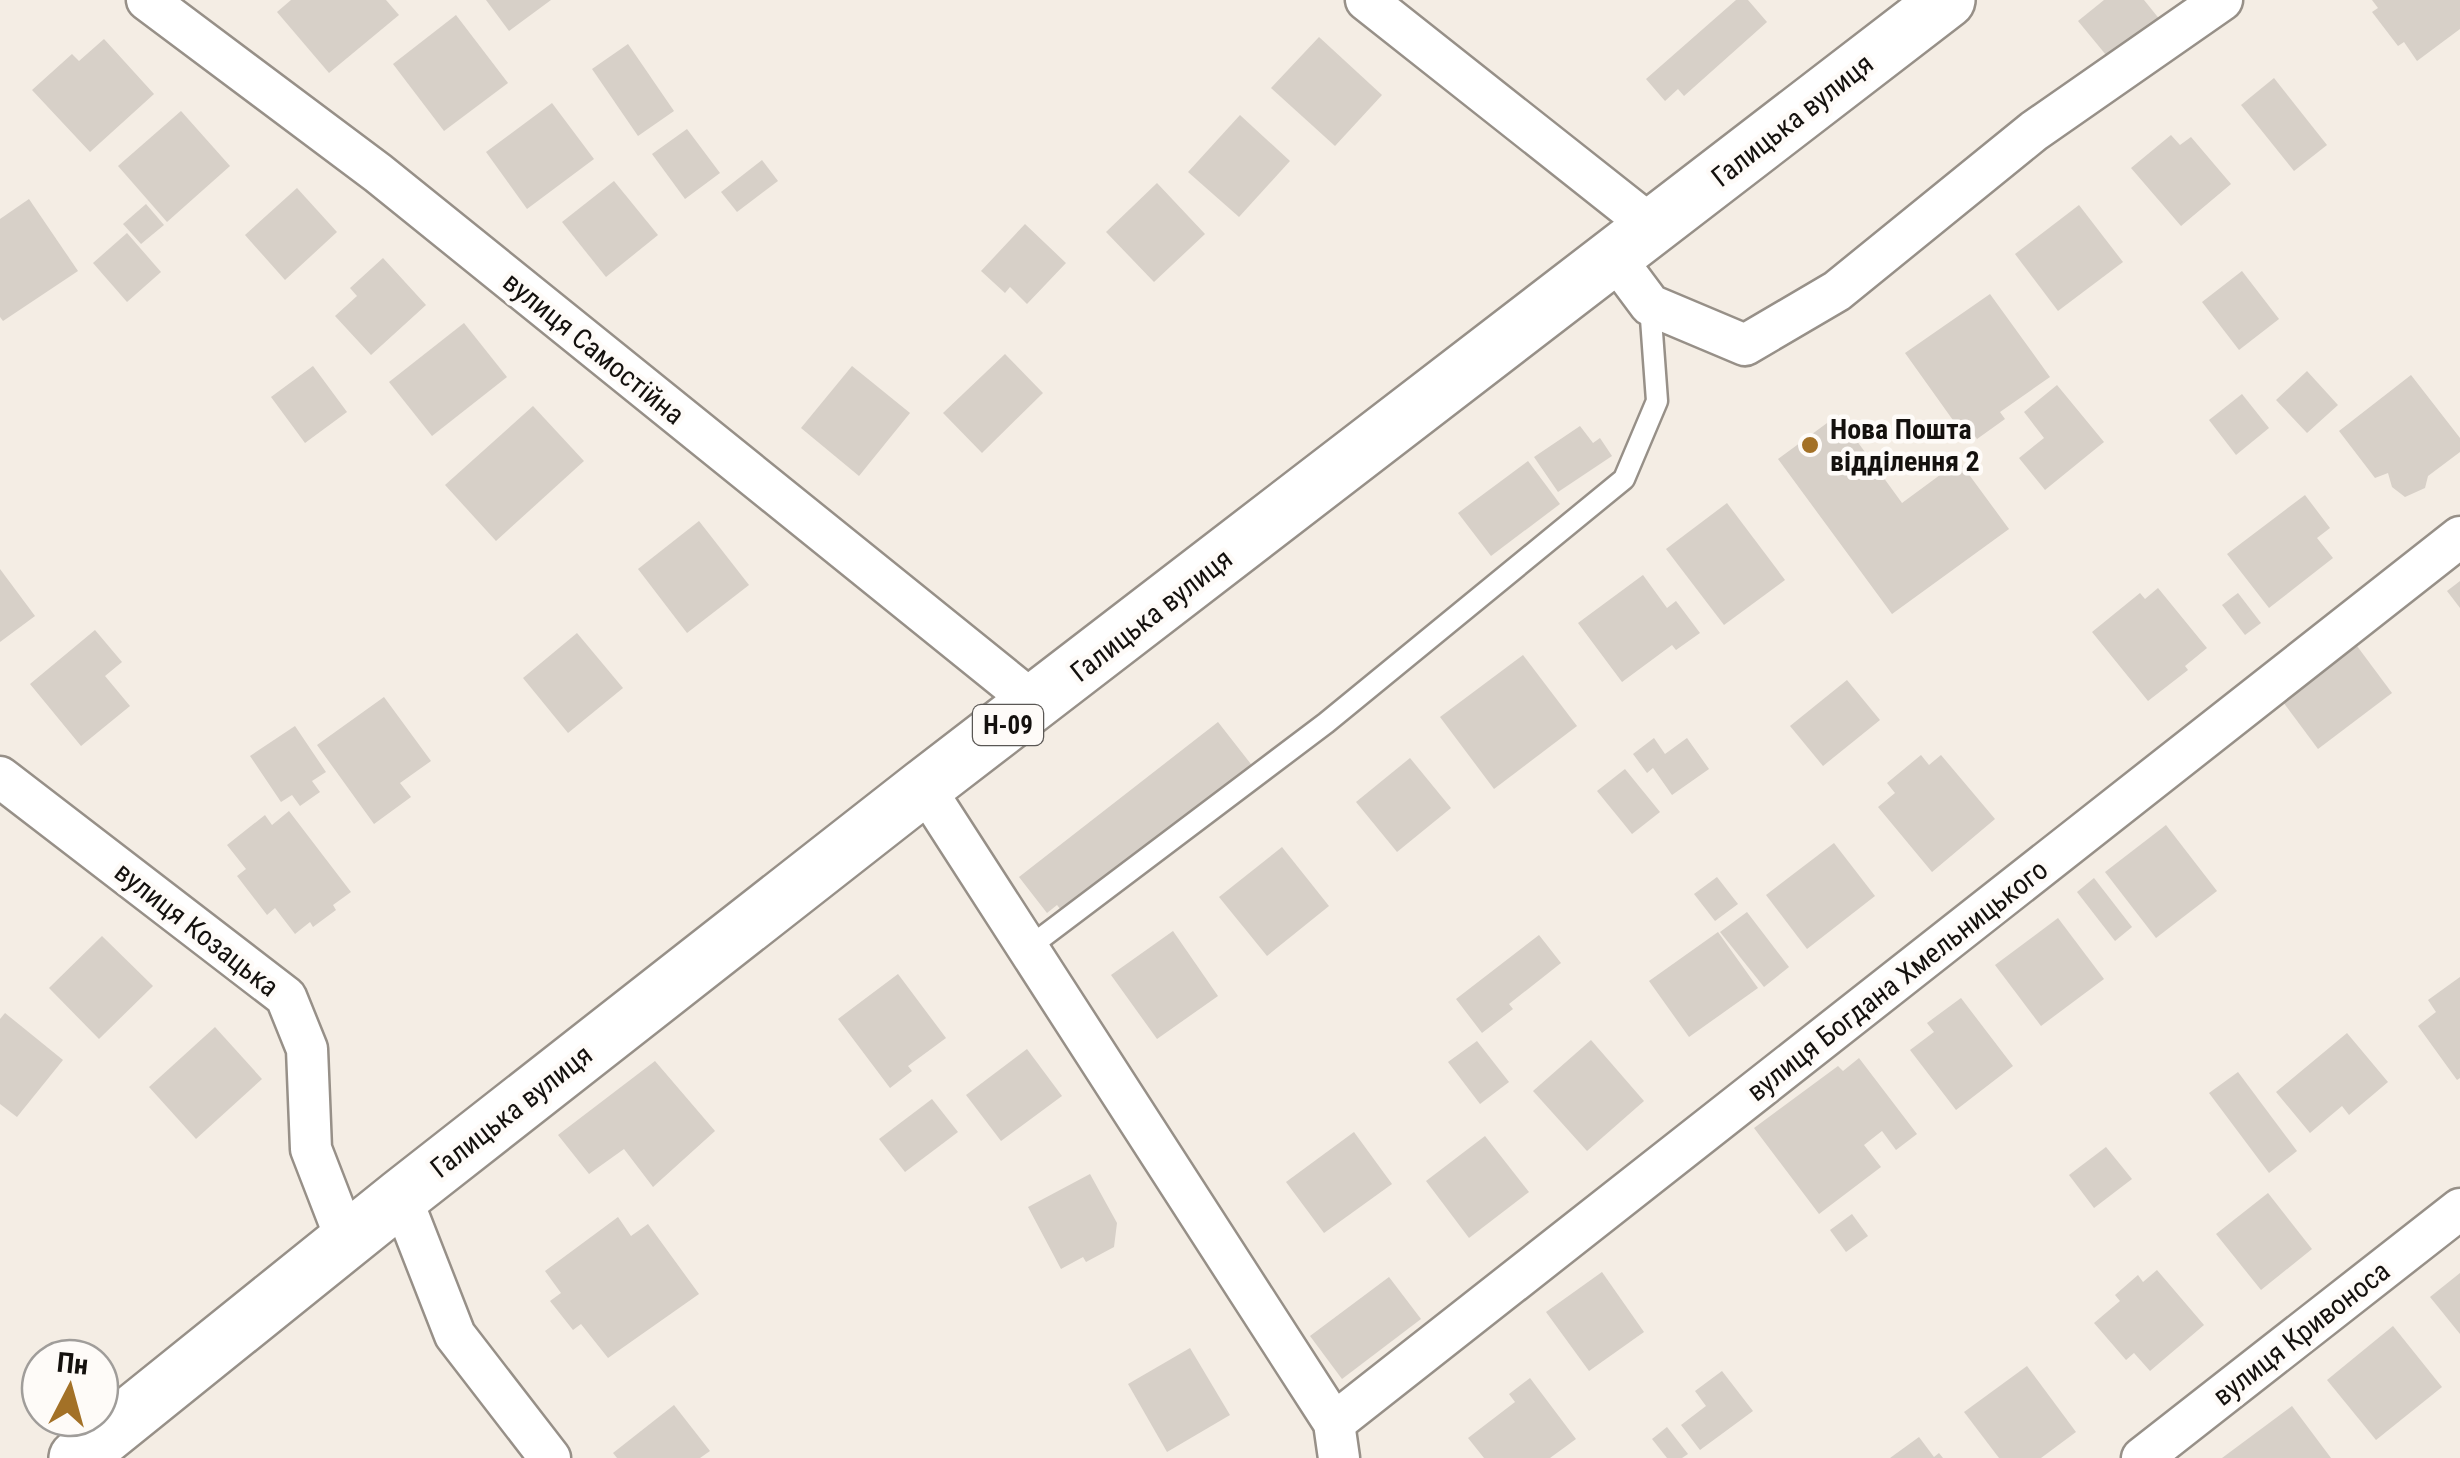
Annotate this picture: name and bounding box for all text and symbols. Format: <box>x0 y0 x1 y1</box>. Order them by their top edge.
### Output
street label: Галицька вулиця <box>1705 47 1880 194</box>
street label: вулиця Самостійна <box>497 265 691 431</box>
place label: Нова Пошта відділення 2 <box>1830 413 1980 478</box>
marker: Нова Пошта відділення 2 <box>1799 434 1821 456</box>
street label: Галицька вулиця <box>1064 542 1239 689</box>
road number: Н-09 <box>973 705 1043 745</box>
street label: вулиця Богдана Хмельницького <box>1740 853 2054 1108</box>
street label: вулиця Козацька <box>108 855 285 1004</box>
street label: Галицька вулиця <box>424 1038 599 1185</box>
street label: вулиця Кривоноса <box>2207 1254 2396 1412</box>
north arrow <box>20 1338 120 1438</box>
text: Пн <box>55 1346 90 1382</box>

